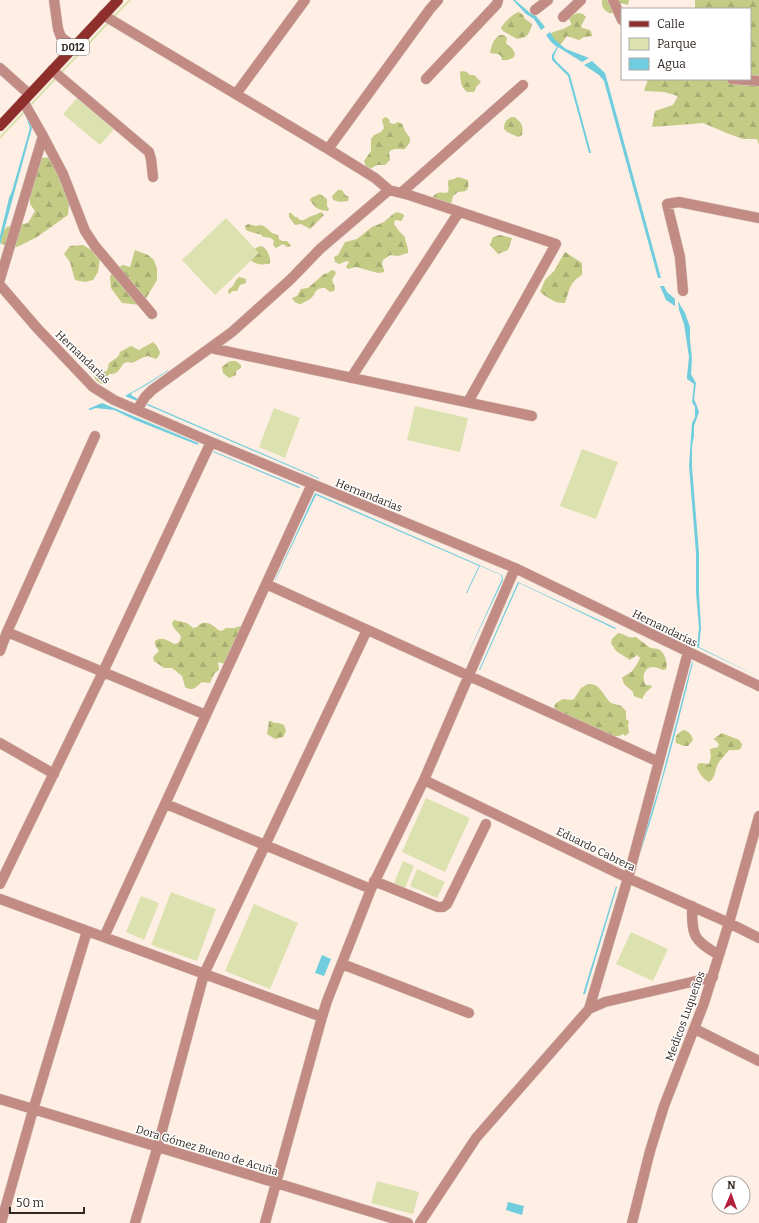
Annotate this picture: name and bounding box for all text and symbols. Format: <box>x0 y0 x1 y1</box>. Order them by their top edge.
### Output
legend <box>621 8 751 80</box>
text: Calle <box>657 17 685 31</box>
text: Parque <box>657 37 696 51</box>
road number: D012 <box>57 39 89 55</box>
text: Agua <box>657 57 686 71</box>
street label: Hernandarias <box>53 328 113 387</box>
street label: Hernandarias <box>334 476 404 515</box>
street label: Hernandarias <box>630 607 699 650</box>
street label: Eduardo Cabrera <box>554 825 637 874</box>
street label: Medicos Luqueños <box>663 969 708 1063</box>
street label: Dora Gómez Bueno de Acuña <box>134 1123 280 1178</box>
north arrow <box>711 1175 751 1215</box>
text: N <box>727 1179 736 1192</box>
scale bar <box>10 1189 84 1215</box>
text: 50 m <box>16 1196 45 1210</box>

